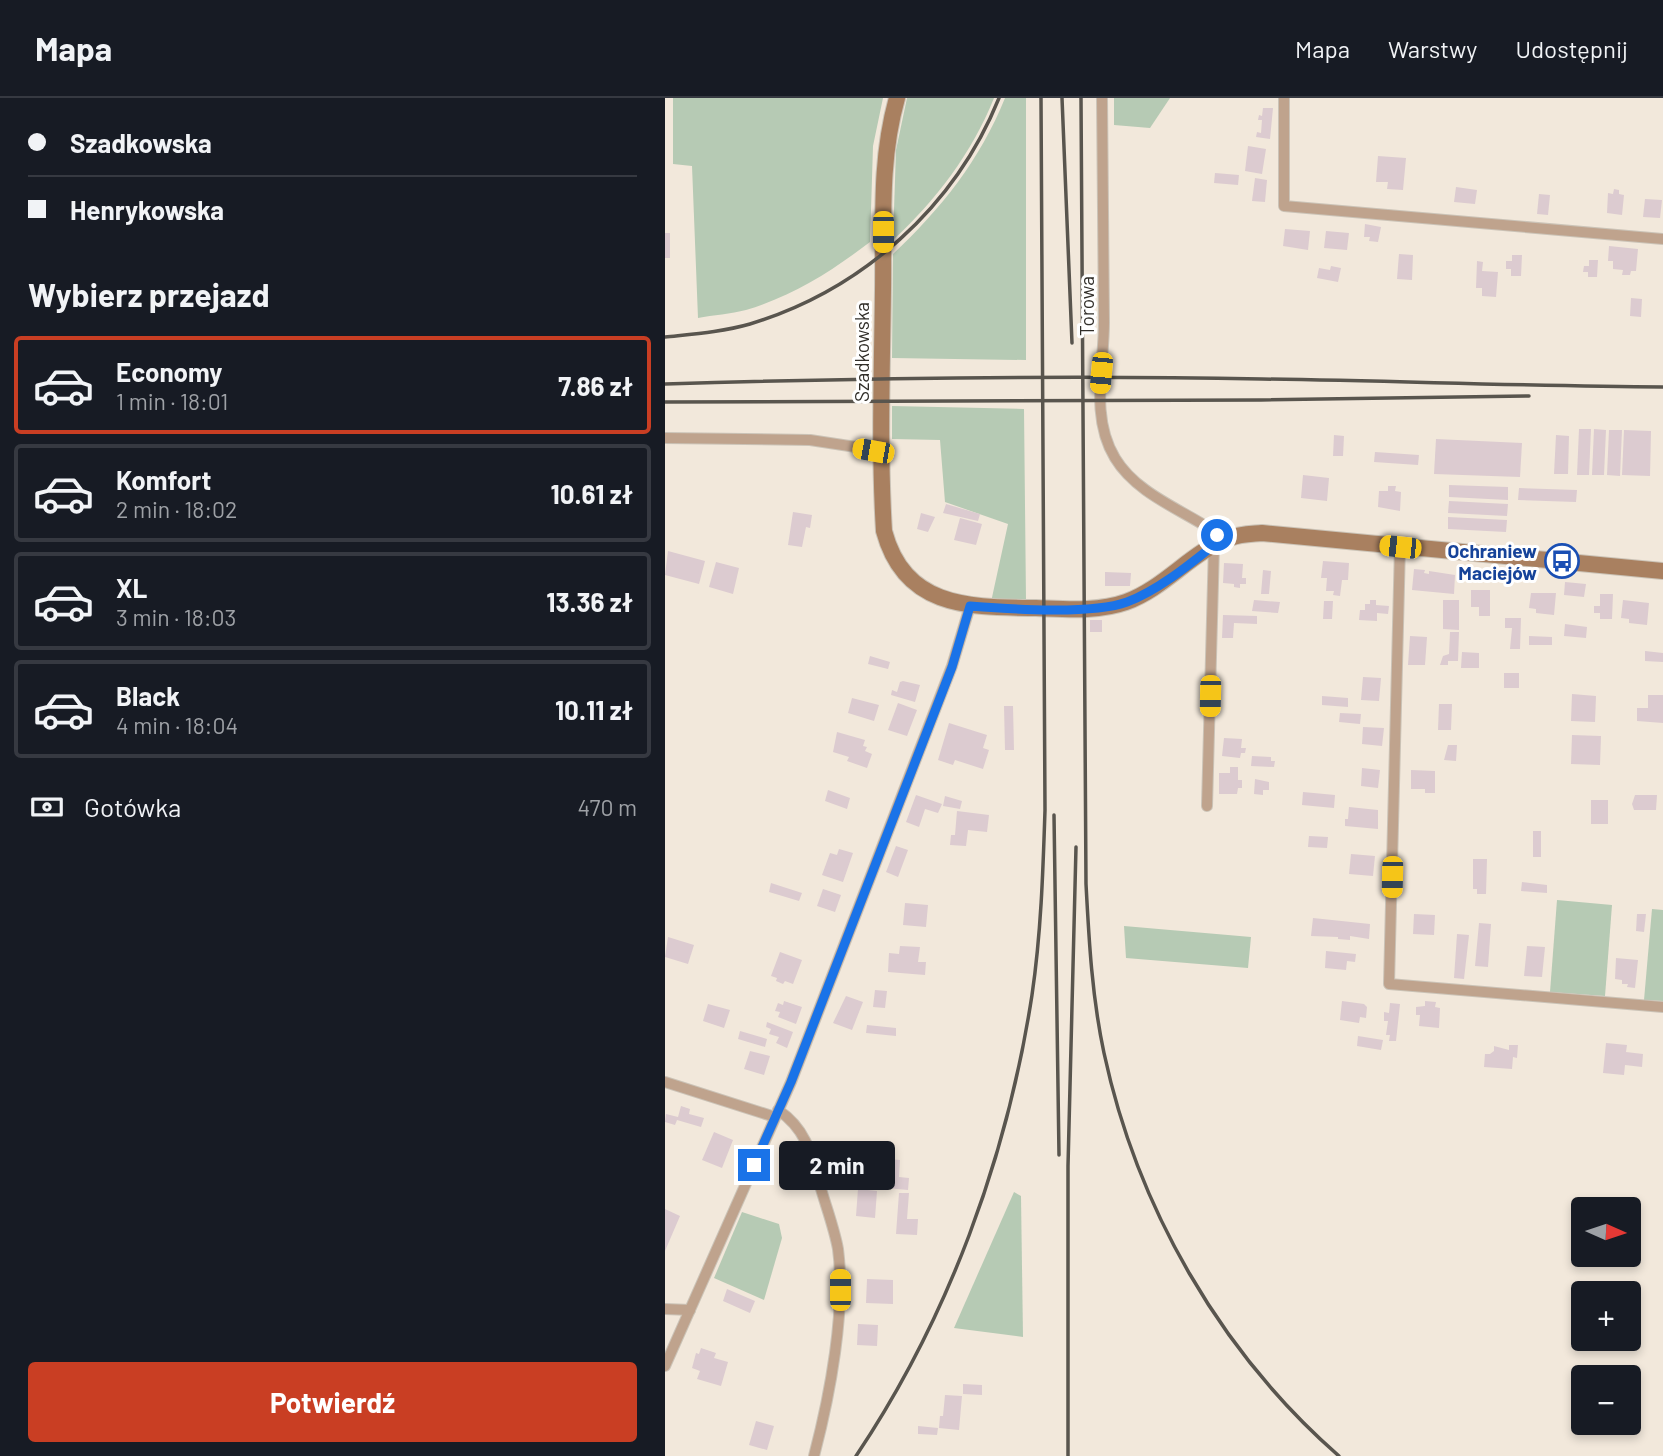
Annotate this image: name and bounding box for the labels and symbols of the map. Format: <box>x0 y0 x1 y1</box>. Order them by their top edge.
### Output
car <box>873 211 894 253</box>
street label: Torowa <box>1075 276 1098 336</box>
street label: Szadkowska <box>850 302 873 402</box>
car <box>1089 351 1114 395</box>
car <box>851 437 896 465</box>
route start <box>1201 519 1233 551</box>
car <box>1379 534 1422 560</box>
place label: Ochraniew Maciejów <box>1447 539 1537 584</box>
bus stop icon: Ochraniew Maciejów <box>1543 542 1581 580</box>
car <box>1200 675 1221 717</box>
car <box>1382 856 1403 898</box>
callout: 2 min <box>779 1140 894 1190</box>
route end <box>738 1149 770 1181</box>
north arrow <box>1571 1197 1641 1267</box>
car <box>830 1269 851 1311</box>

